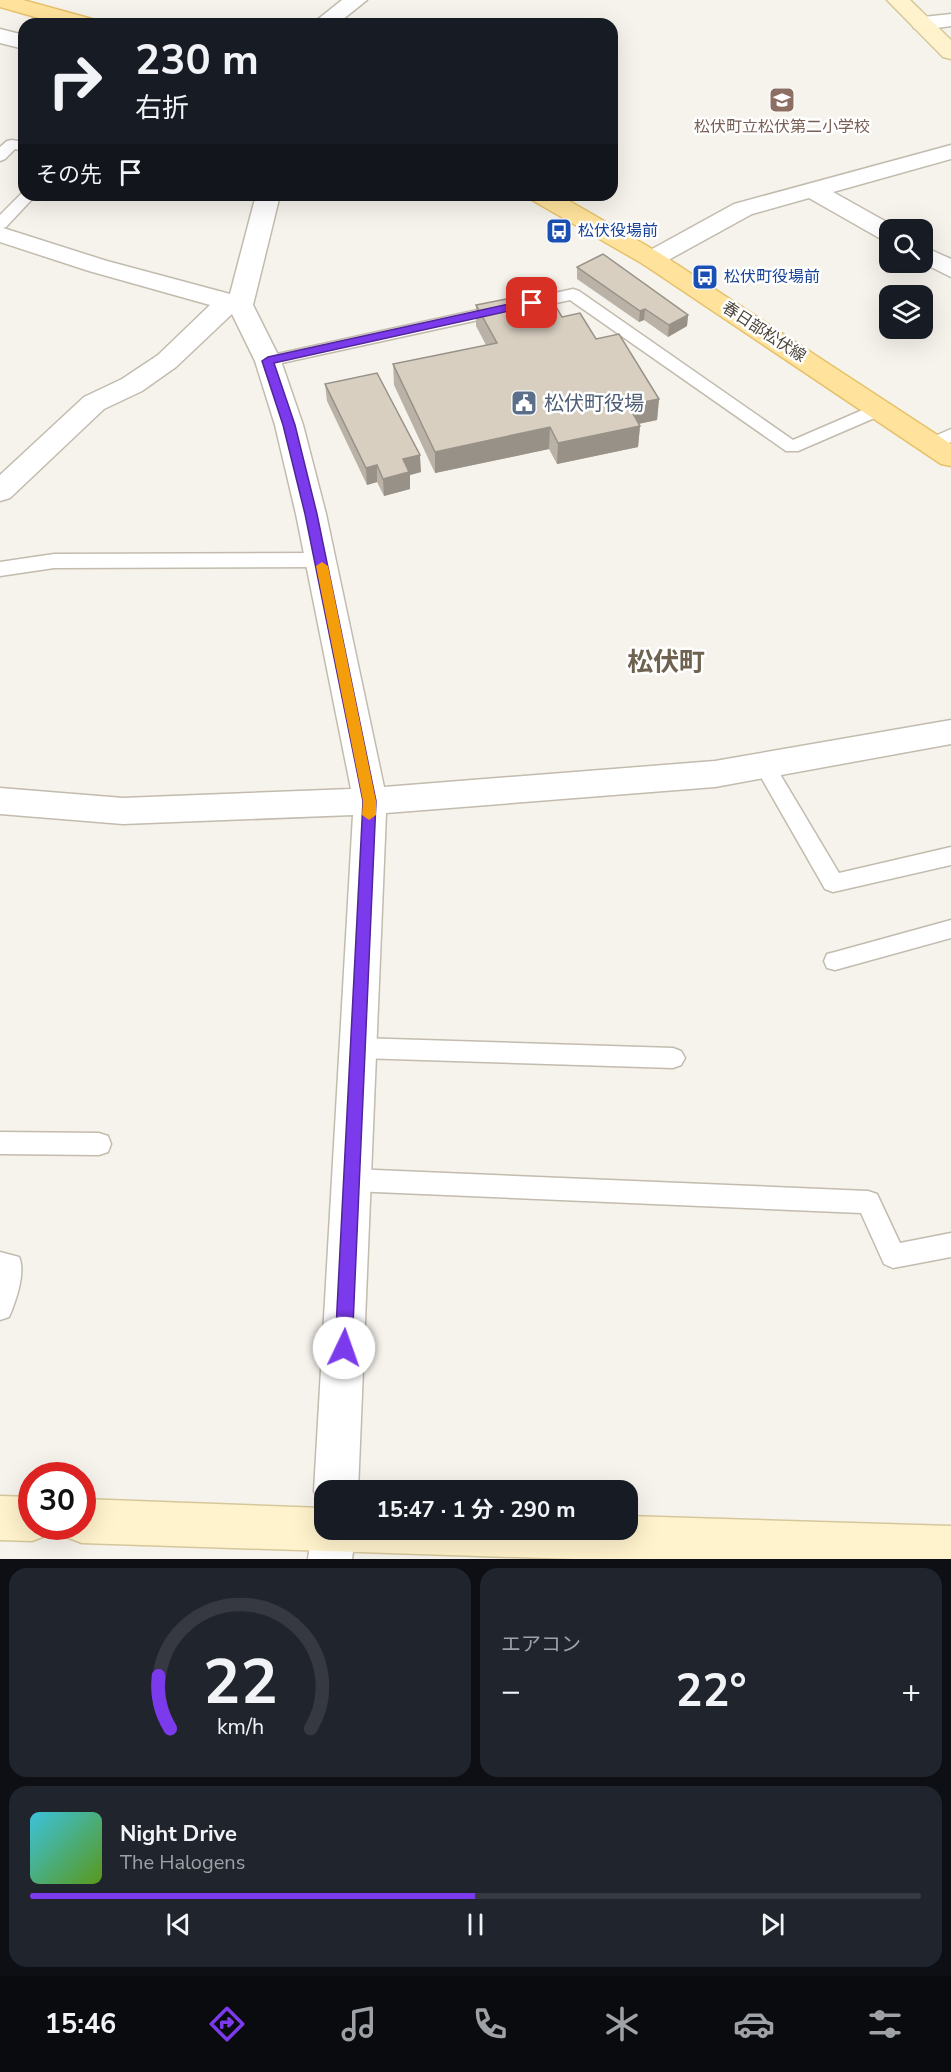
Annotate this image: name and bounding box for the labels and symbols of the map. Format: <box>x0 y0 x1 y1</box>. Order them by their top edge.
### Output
school or university icon: 松伏町立松伏第二小学校 <box>767 85 797 115</box>
place label: 松伏町立松伏第二小学校 <box>694 116 870 138</box>
bus stop icon: 松伏役場前 <box>544 216 574 246</box>
place label: 松伏役場前 <box>578 220 658 242</box>
bus stop icon: 松伏町役場前 <box>690 262 720 292</box>
place label: 松伏町役場前 <box>724 266 820 288</box>
pin <box>506 277 557 328</box>
street label: 春日部松伏線 <box>718 297 810 367</box>
public building icon: 松伏町役場 <box>509 388 539 418</box>
place label: 松伏町役場 <box>544 390 644 417</box>
district label: 松伏町 <box>627 645 705 680</box>
position arrow <box>312 1316 376 1380</box>
speed limit sign: 30 <box>18 1462 96 1540</box>

